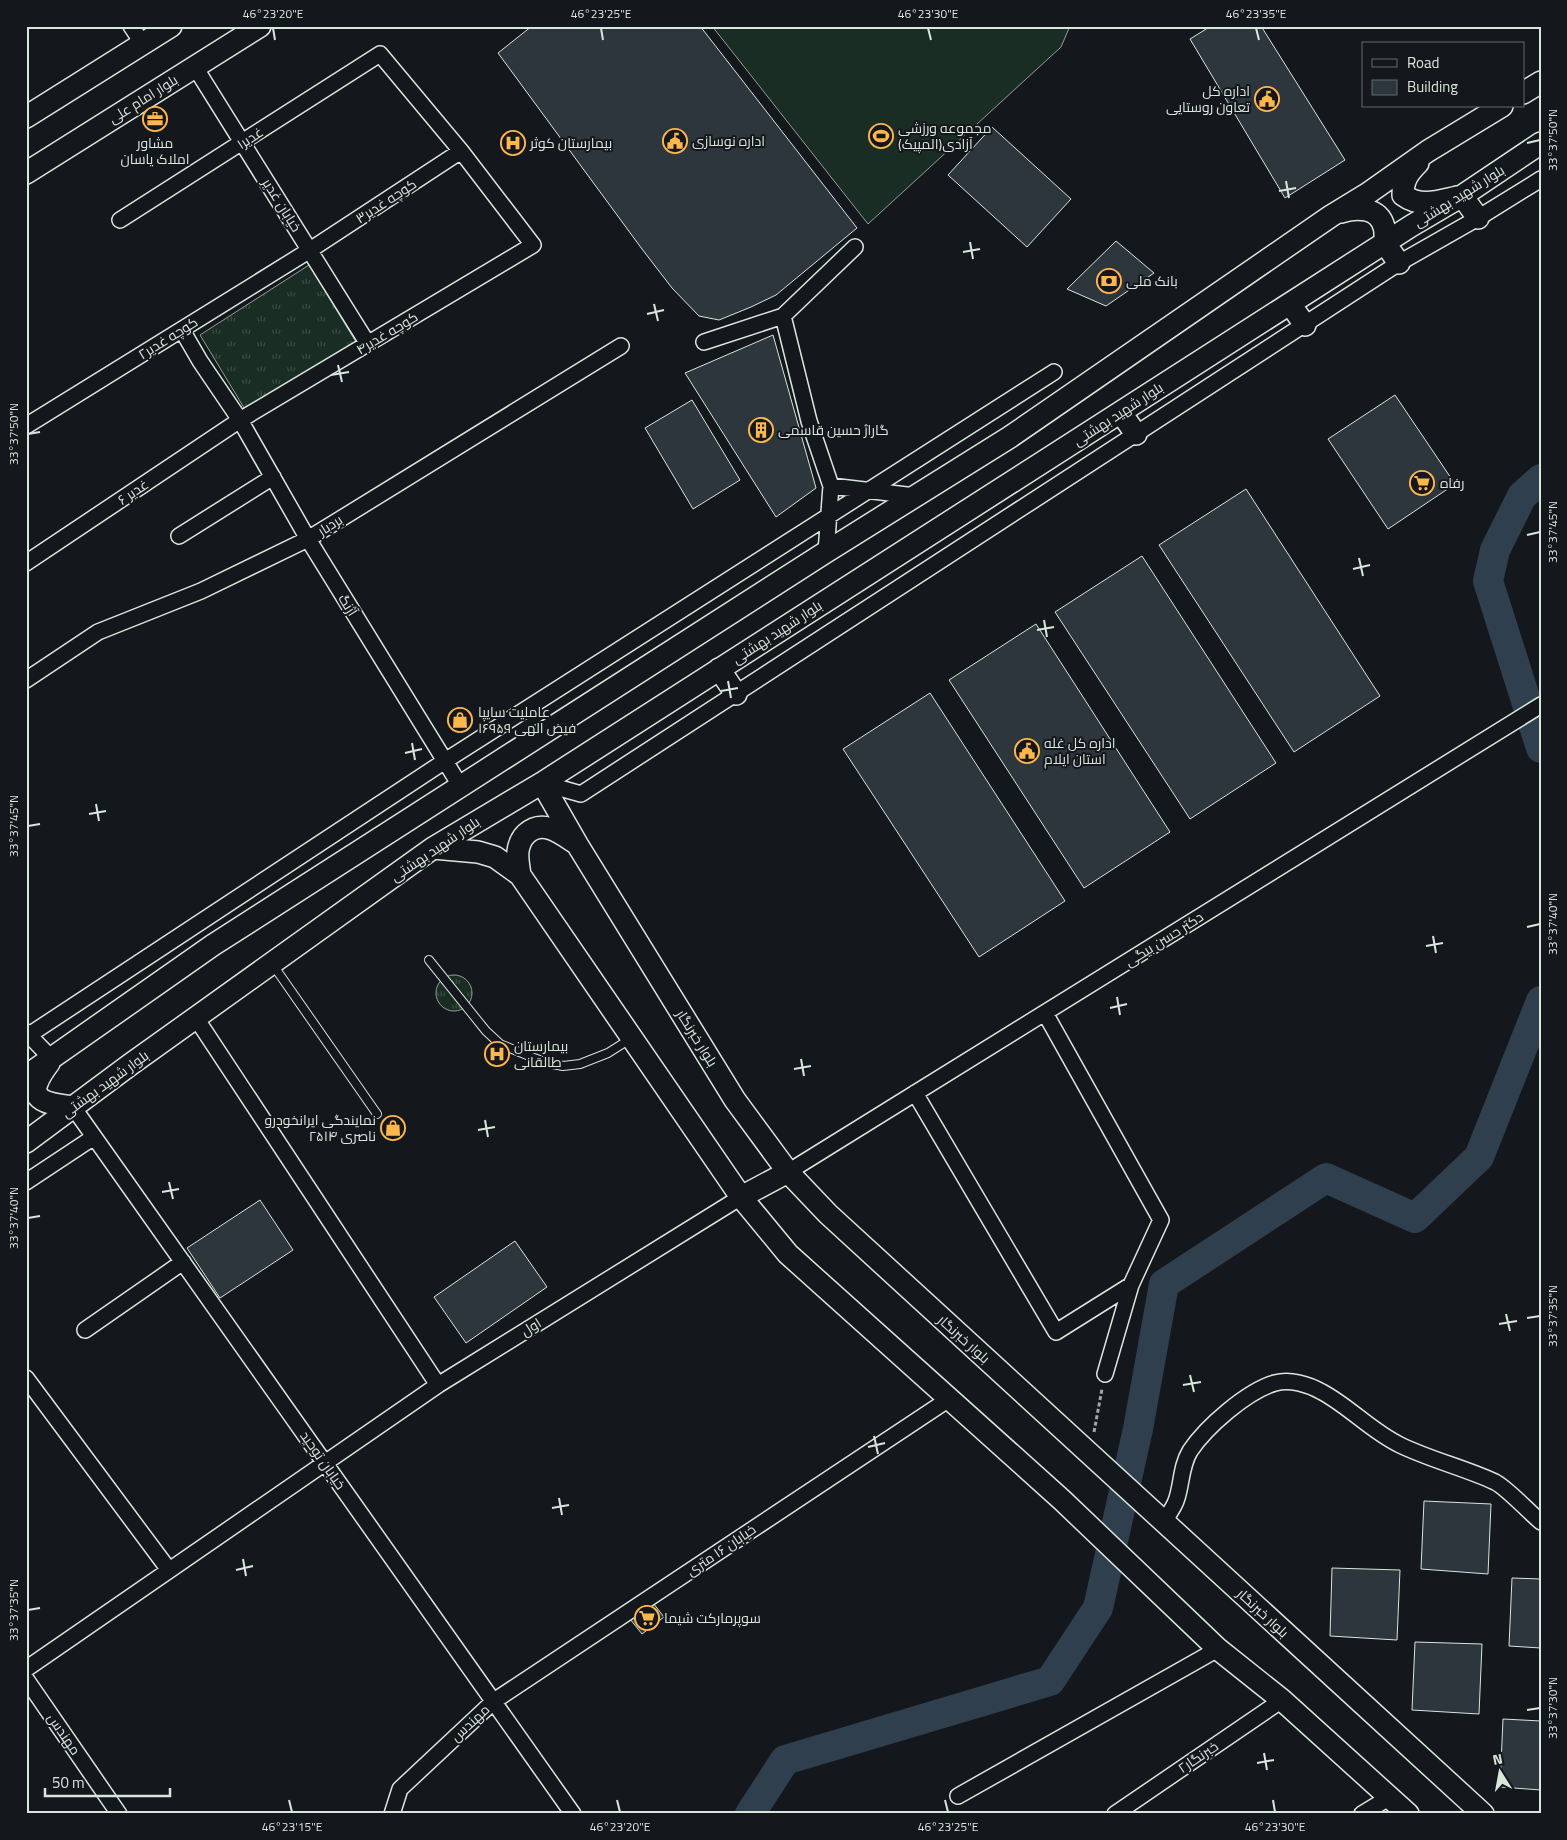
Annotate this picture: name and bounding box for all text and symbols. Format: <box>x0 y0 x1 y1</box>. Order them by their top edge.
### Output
text: 46°23'20"E <box>243 4 304 23</box>
text: 46°23'25"E <box>571 4 632 23</box>
text: 46°23'30"E <box>898 4 959 23</box>
text: 46°23'35"E <box>1226 4 1287 23</box>
legend <box>1362 42 1524 108</box>
text: Road <box>1407 51 1439 74</box>
street label: بلوار امام على <box>104 69 182 128</box>
text: Building <box>1407 75 1458 98</box>
place label: اداره کل تعاون روستایی <box>1166 80 1250 117</box>
public building icon: اداره کل تعاون روستایی <box>1254 86 1280 112</box>
office icon: مشاور املاک یاسان <box>142 106 168 132</box>
text: 33°37'50"N <box>1543 109 1562 171</box>
place label: مجموعه ورزشی آزادی(المپیک) <box>898 117 991 154</box>
street label: غدیر۱ <box>232 121 267 154</box>
sports icon: مجموعه ورزشی آزادی(المپیک) <box>868 123 894 149</box>
public building icon: اداره نوسازی <box>662 128 688 154</box>
hospital icon: بیمارستان کوثر <box>500 130 526 156</box>
place label: اداره نوسازی <box>692 130 765 151</box>
place label: مشاور املاک یاسان <box>120 132 190 169</box>
place label: بیمارستان کوثر <box>529 132 612 153</box>
street label: بلوار شهید بهشتی <box>1409 159 1508 232</box>
street label: خیابان غدیر <box>257 173 307 236</box>
street label: کوچه غدیر۳ <box>351 173 420 228</box>
bank icon: بانک ملی <box>1096 268 1122 294</box>
place label: بانک ملی <box>1126 270 1178 291</box>
street label: کوچه غدیر۴ <box>352 306 422 359</box>
street label: کوچه غدیر۲ <box>134 311 202 364</box>
street label: بلوار شهید بهشتی <box>1069 377 1167 451</box>
text: 33°37'50"N <box>4 403 23 465</box>
building icon: گاراژ حسین قاسمی <box>748 417 774 443</box>
place label: گاراژ حسین قاسمی <box>778 419 889 440</box>
supermarket icon: رفاه <box>1409 470 1435 496</box>
place label: رفاه <box>1440 472 1465 493</box>
street label: غدیر ۶ <box>113 474 152 510</box>
text: 33°37'45"N <box>1543 501 1562 563</box>
street label: بردبار <box>312 509 346 541</box>
street label: آژنگ <box>334 590 363 620</box>
street label: بلوار شهید بهشتی <box>728 595 826 669</box>
place label: عاملیت سایپا ۱۶۹۵۹ فیض الهی <box>478 701 576 738</box>
shop icon: عاملیت سایپا ۱۶۹۵۹ فیض الهی <box>447 707 473 733</box>
place label: اداره کل غله استان ایلام <box>1044 732 1116 769</box>
public building icon: اداره کل غله استان ایلام <box>1014 738 1040 764</box>
text: 33°37'45"N <box>4 795 23 857</box>
street label: بلوار شهید بهشتی <box>386 811 484 886</box>
text: 33°37'40"N <box>1543 893 1562 955</box>
street label: دکتر حسن بیگی <box>1120 906 1207 971</box>
street label: بلوار خبرنگار <box>671 1004 723 1071</box>
place label: بیمارستان طالقانی <box>514 1035 568 1072</box>
hospital icon: بیمارستان طالقانی <box>484 1041 510 1067</box>
street label: بلوار شهید بهشتی <box>57 1045 153 1123</box>
place label: نمایندگی ایرانخودرو ناصری ۲۵۱۴ <box>265 1109 376 1146</box>
shop icon: نمایندگی ایرانخودرو ناصری ۲۵۱۴ <box>380 1115 406 1141</box>
text: 33°37'40"N <box>4 1187 23 1249</box>
text: 33°37'35"N <box>1543 1285 1562 1347</box>
street label: بلوار خبرنگار <box>933 1309 995 1368</box>
street label: اول <box>516 1312 545 1341</box>
street label: خیابان توحید <box>295 1426 351 1493</box>
street label: خیابان ۱۶ متری <box>682 1518 760 1581</box>
text: 33°37'35"N <box>4 1579 23 1641</box>
street label: بلوار خبرنگار <box>1232 1582 1294 1642</box>
supermarket icon: سوپرمارکت شیما <box>634 1605 660 1631</box>
place label: سوپرمارکت شیما <box>664 1607 761 1628</box>
text: 33°37'30"N <box>1543 1677 1562 1739</box>
street label: مهندس <box>445 1699 494 1746</box>
street label: مهندس <box>43 1708 86 1759</box>
street label: خبرنگار۲ <box>1173 1735 1222 1778</box>
north arrow <box>1474 1748 1524 1798</box>
text: N <box>1491 1748 1504 1770</box>
scale bar <box>45 1765 170 1797</box>
text: 50 m <box>52 1771 85 1794</box>
text: 46°23'15"E <box>262 1817 323 1836</box>
text: 46°23'20"E <box>590 1817 651 1836</box>
text: 46°23'25"E <box>918 1817 979 1836</box>
text: 46°23'30"E <box>1245 1817 1306 1836</box>

